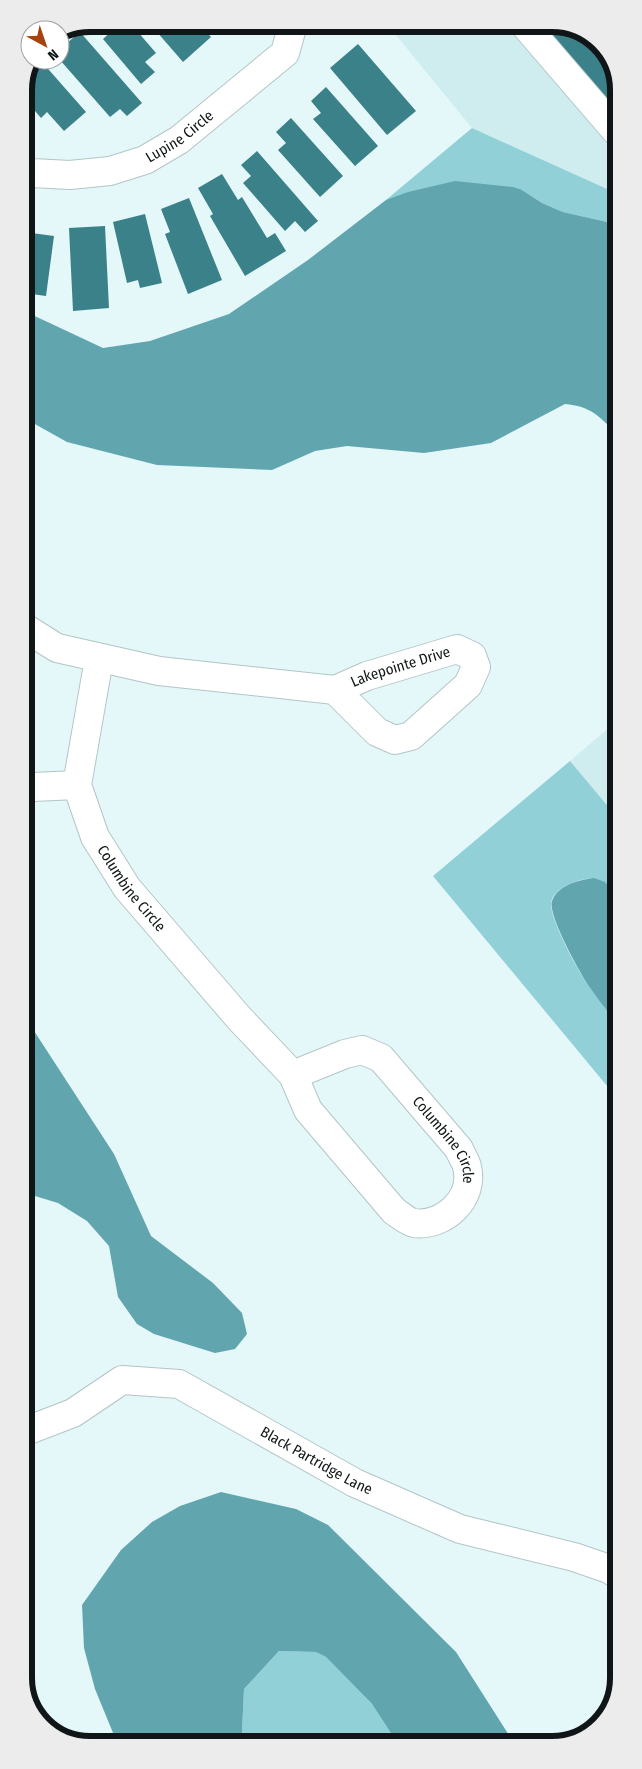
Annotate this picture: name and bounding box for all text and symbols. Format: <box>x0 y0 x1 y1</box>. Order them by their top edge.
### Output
north arrow <box>20 20 70 70</box>
text: N <box>44 45 62 64</box>
street label: Lupine Circle <box>142 107 217 167</box>
street label: Lakepointe Drive <box>348 643 452 691</box>
street label: Columbine Circle <box>93 842 169 935</box>
street label: Columbine Circle <box>409 1092 477 1184</box>
street label: Black Partridge Lane <box>257 1423 375 1498</box>

